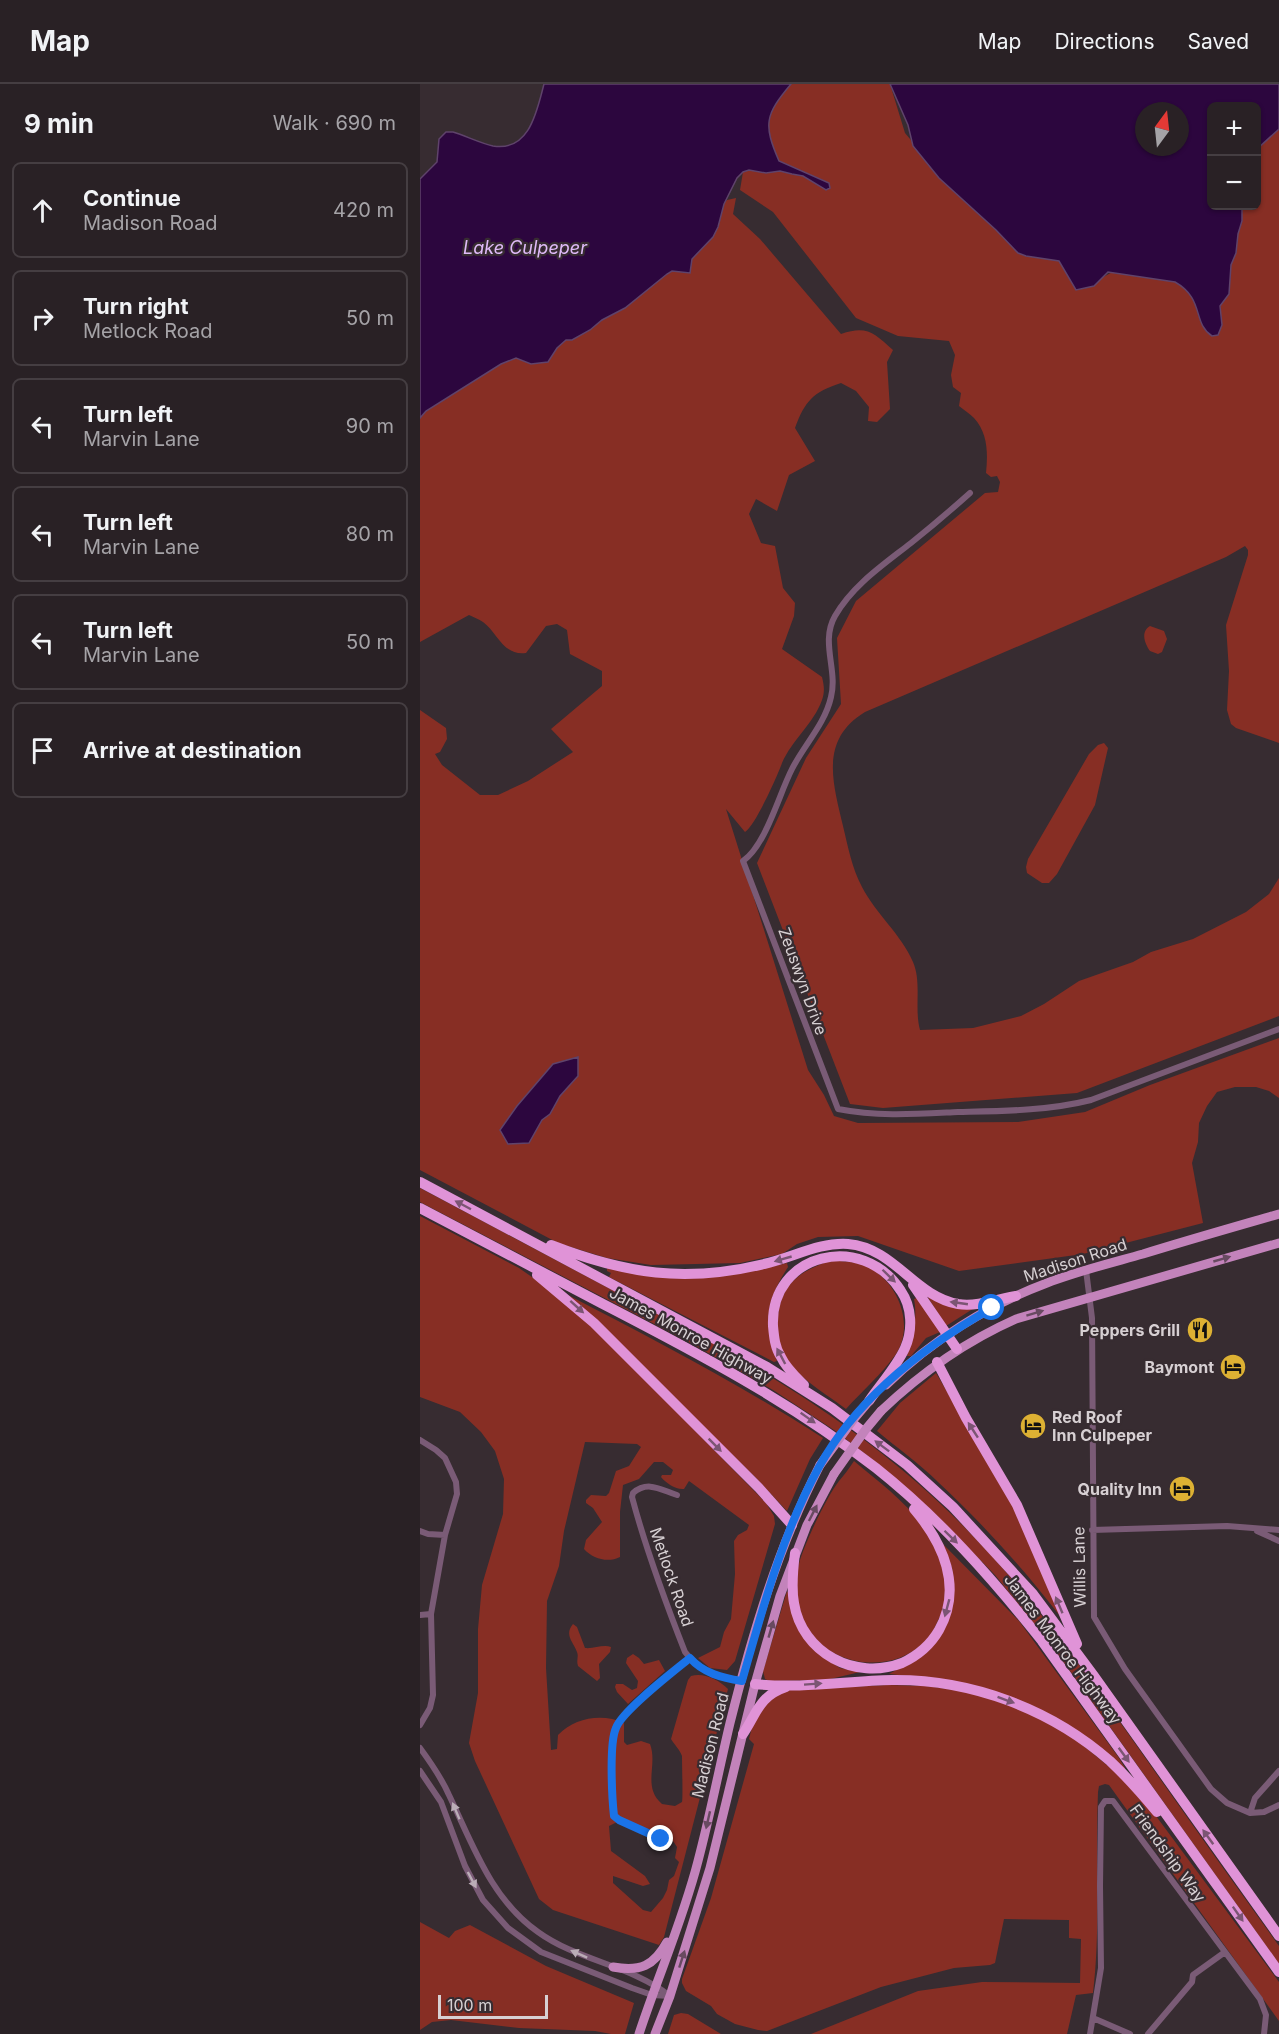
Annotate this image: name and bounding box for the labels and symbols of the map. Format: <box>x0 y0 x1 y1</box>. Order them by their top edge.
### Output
north arrow <box>1135 102 1189 156</box>
water label: Lake Culpeper <box>463 237 588 258</box>
street label: Zeuswyn Drive <box>774 924 832 1038</box>
one-way arrow <box>455 1200 472 1210</box>
street label: Madison Road <box>1021 1234 1129 1286</box>
one-way arrow <box>1214 1254 1232 1263</box>
one-way arrow <box>774 1255 792 1264</box>
one-way arrow <box>881 1268 895 1282</box>
street label: James Monroe Highway <box>606 1282 776 1388</box>
route start <box>978 1294 1004 1320</box>
one-way arrow <box>949 1298 968 1307</box>
one-way arrow <box>569 1300 584 1313</box>
one-way arrow <box>1026 1308 1044 1317</box>
restaurant icon: Peppers Grill <box>1185 1315 1215 1345</box>
place label: Peppers Grill <box>1080 1320 1180 1340</box>
one-way arrow <box>776 1348 786 1365</box>
hotel icon: Baymont <box>1218 1352 1248 1382</box>
place label: Baymont <box>1145 1357 1214 1377</box>
place label: Red Roof Inn Culpeper <box>1052 1407 1153 1445</box>
hotel icon: Red Roof Inn Culpeper <box>1018 1411 1048 1441</box>
one-way arrow <box>799 1412 815 1424</box>
one-way arrow <box>968 1422 979 1438</box>
one-way arrow <box>708 1437 722 1451</box>
one-way arrow <box>874 1440 890 1452</box>
hotel icon: Quality Inn <box>1167 1474 1197 1504</box>
place label: Quality Inn <box>1078 1479 1162 1499</box>
one-way arrow <box>809 1504 818 1521</box>
street label: Metlock Road <box>646 1525 698 1629</box>
street label: Willis Lane <box>1068 1526 1090 1608</box>
one-way arrow <box>944 1529 958 1543</box>
street label: James Monroe Highway <box>1000 1570 1126 1728</box>
one-way arrow <box>1054 1596 1063 1614</box>
one-way arrow <box>942 1599 951 1617</box>
one-way arrow <box>767 1620 776 1638</box>
one-way arrow <box>804 1680 823 1689</box>
street label: Madison Road <box>687 1690 733 1800</box>
one-way arrow <box>997 1696 1015 1706</box>
one-way arrow <box>1118 1747 1130 1763</box>
street label: Friendship Way <box>1126 1800 1210 1906</box>
one-way arrow <box>451 1802 460 1820</box>
one-way arrow <box>702 1811 712 1830</box>
route end <box>647 1825 673 1851</box>
one-way arrow <box>1202 1829 1214 1845</box>
one-way arrow <box>467 1871 477 1889</box>
one-way arrow <box>1231 1906 1243 1921</box>
one-way arrow <box>570 1949 588 1959</box>
one-way arrow <box>678 1950 687 1968</box>
scale bar <box>438 1992 548 2020</box>

